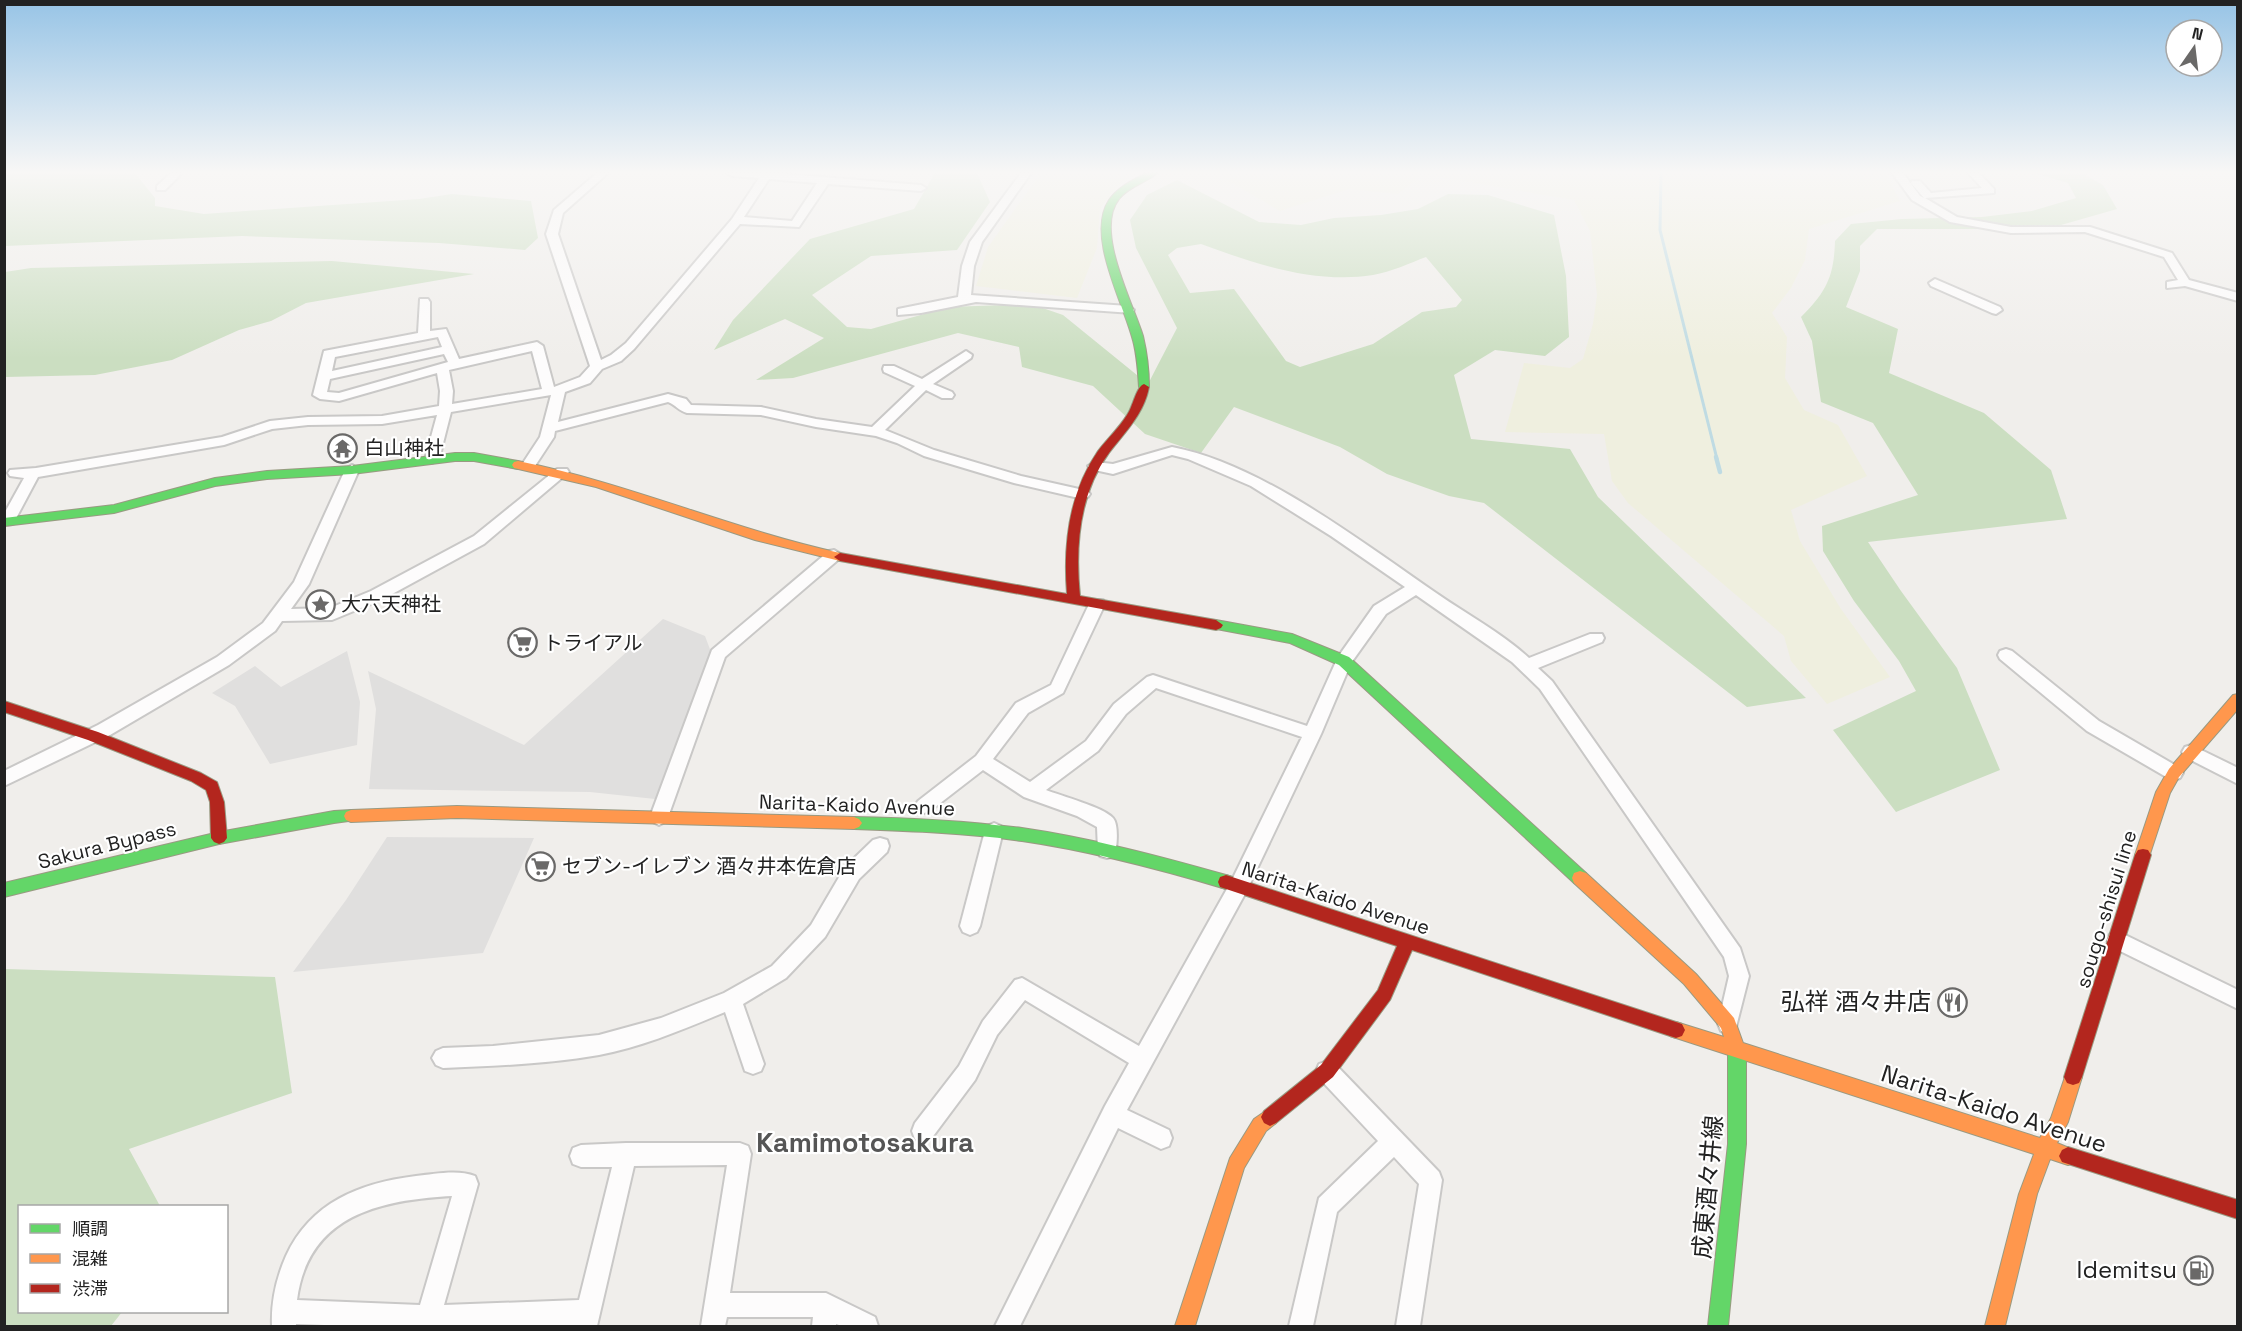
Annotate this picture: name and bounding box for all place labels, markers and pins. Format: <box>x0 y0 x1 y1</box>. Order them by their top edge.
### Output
temple icon: 白山神社 <box>327 432 359 464</box>
place label: 白山神社 <box>364 435 444 461</box>
place icon: 大六天神社 <box>304 588 336 620</box>
place label: 大六天神社 <box>341 591 441 617</box>
supermarket icon: トライアル <box>506 627 538 659</box>
place label: トライアル <box>543 630 643 656</box>
supermarket icon: セブン-イレブン 酒々井本佐倉店 <box>525 850 557 882</box>
place label: セブン-イレブン 酒々井本佐倉店 <box>562 853 856 879</box>
place label: 弘祥 酒々井店 <box>1781 986 1931 1017</box>
restaurant icon: 弘祥 酒々井店 <box>1936 986 1968 1018</box>
place label: Idemitsu <box>2077 1254 2177 1285</box>
fuel station icon: Idemitsu <box>2182 1254 2214 1286</box>

